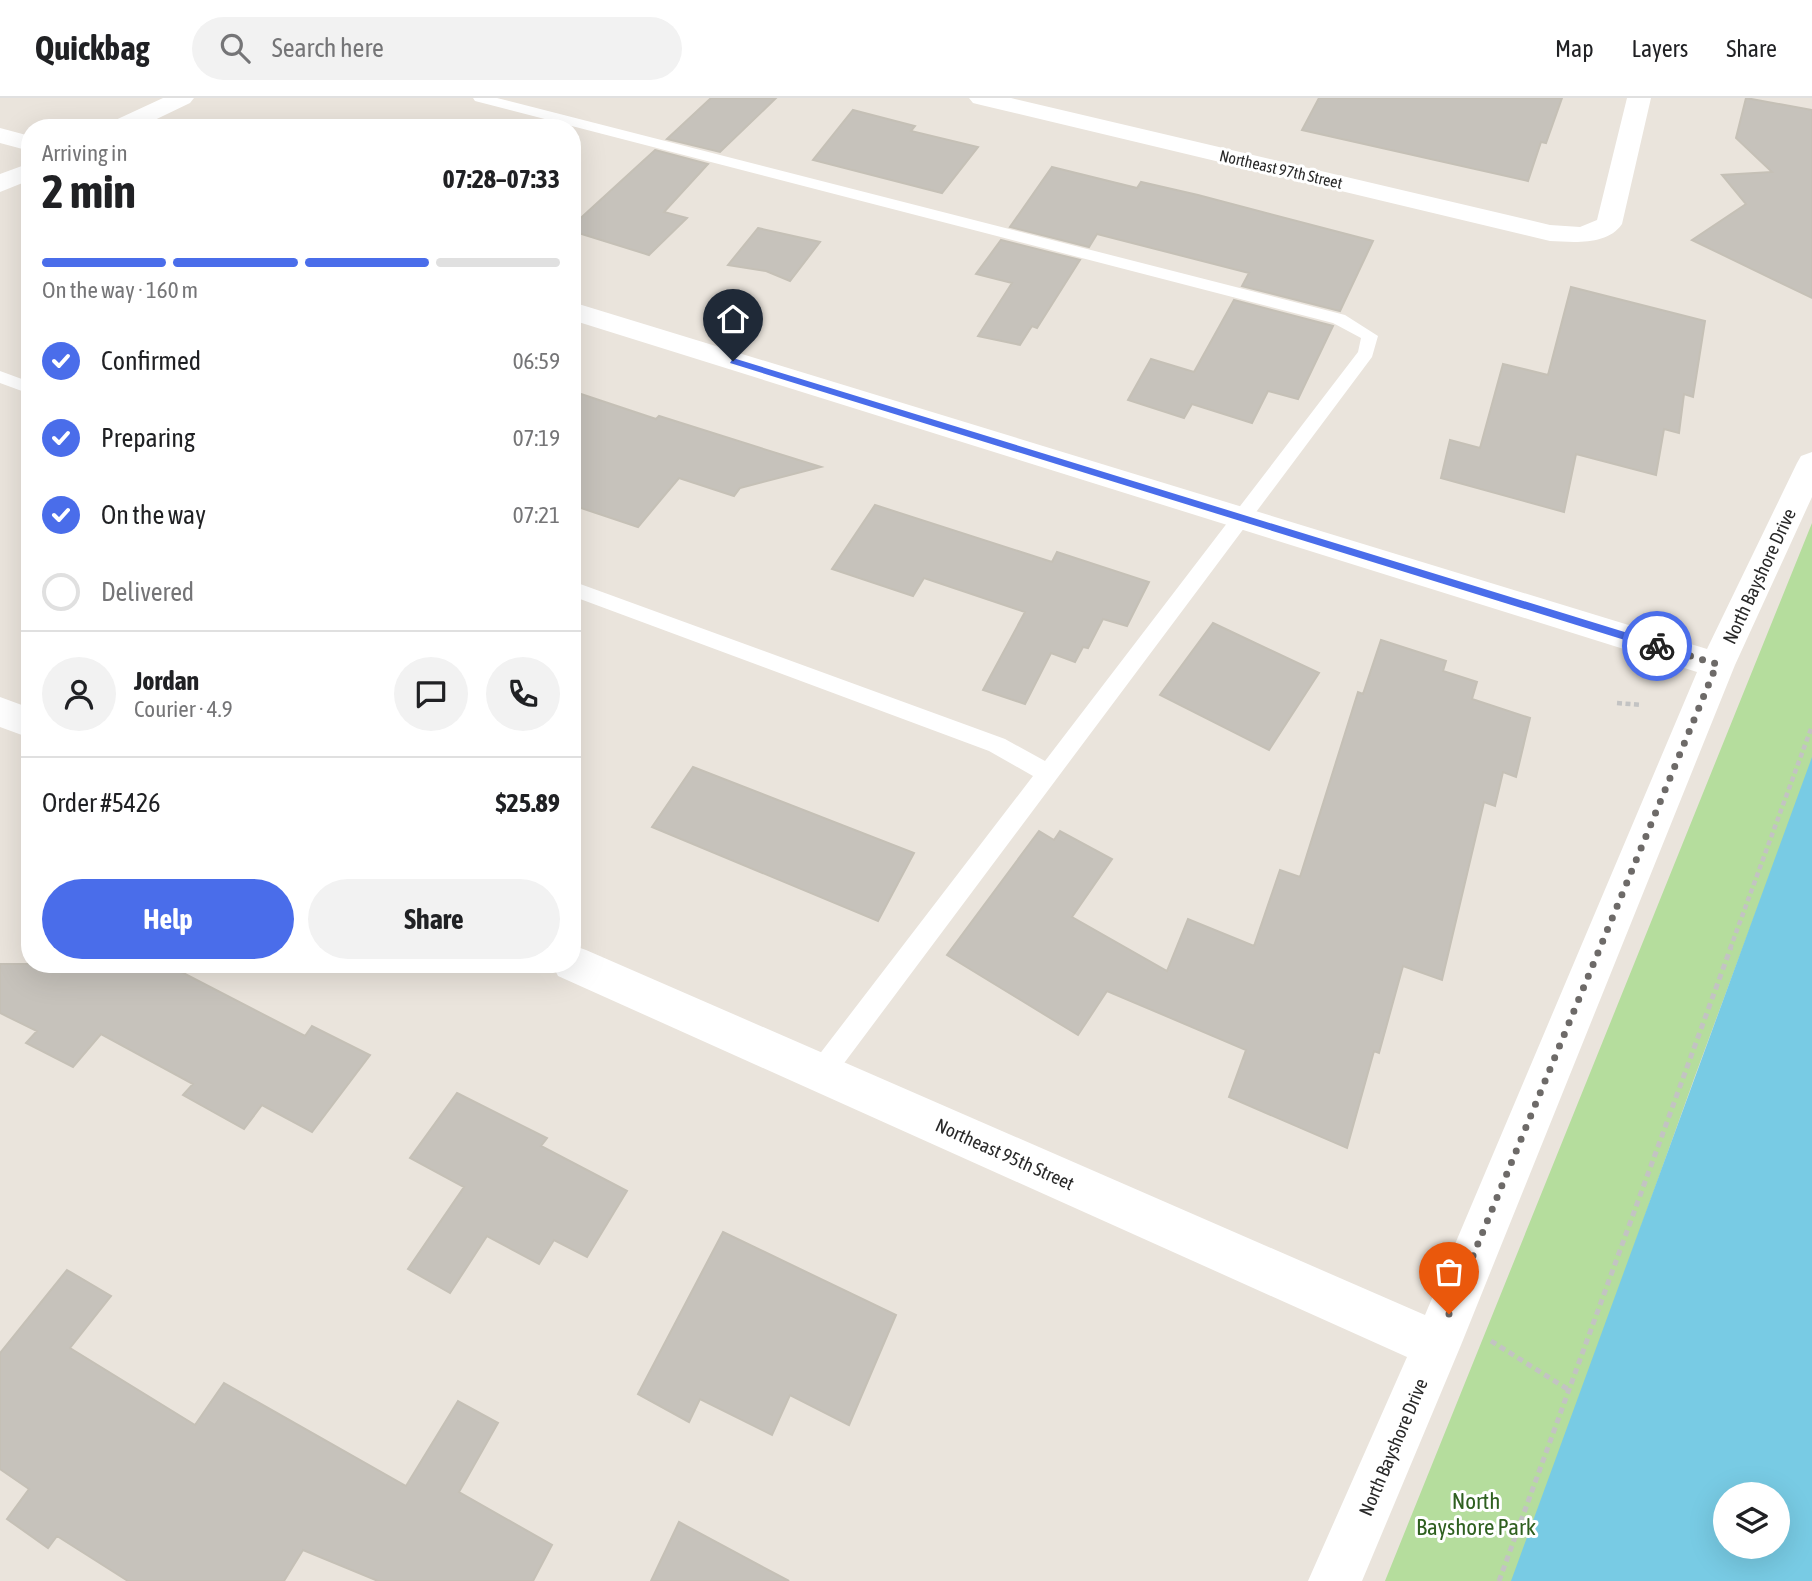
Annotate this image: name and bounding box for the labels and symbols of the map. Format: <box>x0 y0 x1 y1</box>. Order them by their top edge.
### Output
street label: Northeast 97th Street <box>1218 146 1345 192</box>
pin <box>703 289 763 361</box>
street label: North Bayshore Drive <box>1718 505 1800 647</box>
courier <box>1622 611 1692 681</box>
street label: Northeast 95th Street <box>932 1114 1078 1194</box>
pin <box>1419 1242 1479 1314</box>
street label: North Bayshore Drive <box>1354 1375 1432 1519</box>
park label: North Bayshore Park <box>1416 1488 1536 1540</box>

